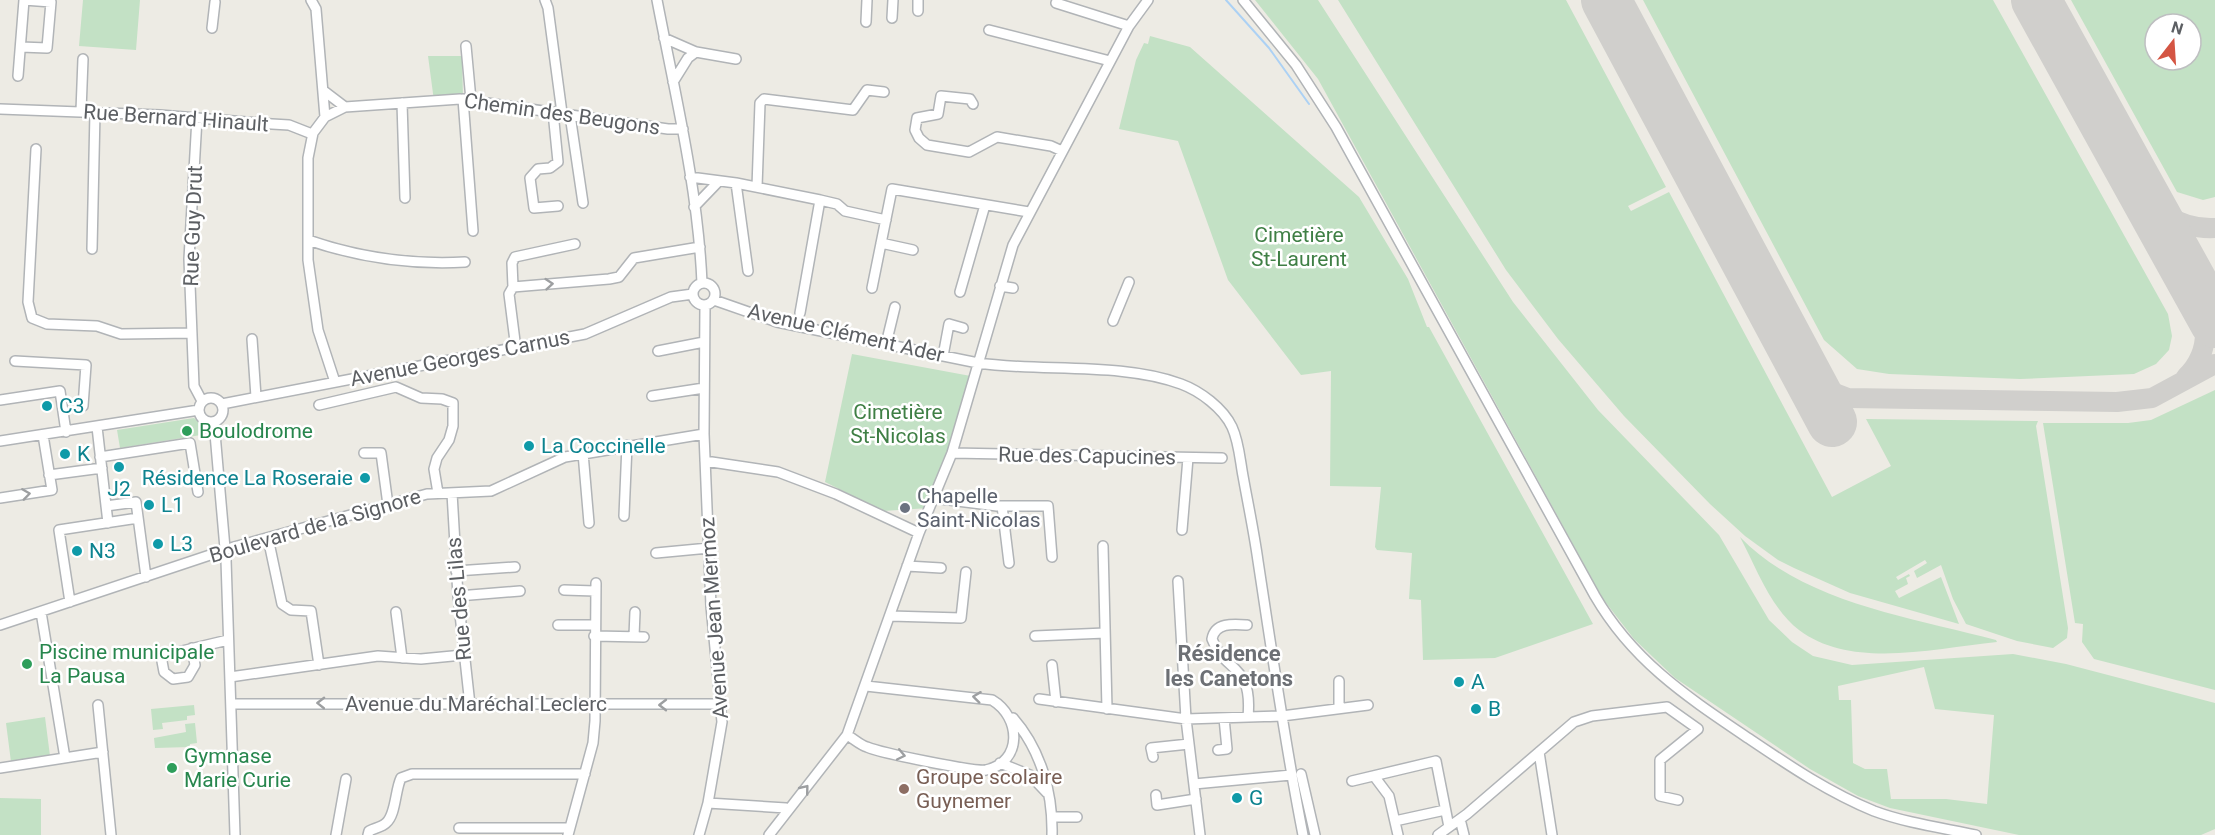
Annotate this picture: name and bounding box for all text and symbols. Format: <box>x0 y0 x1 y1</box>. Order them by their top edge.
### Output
north arrow <box>2143 12 2203 72</box>
text: N <box>2169 17 2185 39</box>
street label: Chemin des Beugons <box>462 88 662 140</box>
street label: Rue Bernard Hinault <box>82 100 270 136</box>
street label: Rue Guy Drut <box>179 165 207 287</box>
park label: Cimetière St-Laurent <box>1251 223 1347 271</box>
one-way arrow <box>545 278 554 291</box>
street label: Avenue Clément Ader <box>745 299 947 367</box>
street label: Avenue Georges Carnus <box>348 325 572 391</box>
place label: C3 <box>59 394 84 418</box>
marker: C3 <box>40 399 54 413</box>
park label: Cimetière St-Nicolas <box>850 400 946 448</box>
place label: Boulodrome <box>199 419 313 443</box>
marker: Boulodrome <box>180 424 194 438</box>
place label: La Coccinelle <box>541 434 666 458</box>
marker: La Coccinelle <box>522 439 536 453</box>
place label: K <box>77 442 91 466</box>
street label: Rue des Capucines <box>998 442 1176 470</box>
marker: K <box>58 447 72 461</box>
marker: J2 <box>112 460 126 474</box>
place label: Résidence La Roseraie <box>142 466 353 490</box>
marker: Résidence La Roseraie <box>358 471 372 485</box>
place label: J2 <box>107 477 131 501</box>
street label: Boulevard de la Signore <box>206 484 424 568</box>
place label: Chapelle Saint-Nicolas <box>917 484 1041 532</box>
one-way arrow <box>21 488 30 500</box>
place label: L1 <box>161 493 184 517</box>
marker: L1 <box>142 498 156 512</box>
marker: Chapelle Saint-Nicolas <box>898 501 912 515</box>
street label: Avenue Jean Mermoz <box>695 516 733 720</box>
place label: L3 <box>170 532 193 556</box>
street label: Rue des Lilas <box>442 536 476 662</box>
marker: L3 <box>151 537 165 551</box>
place label: N3 <box>89 539 116 563</box>
marker: N3 <box>70 544 84 558</box>
place label: Piscine municipale La Pausa <box>39 640 215 688</box>
district label: Résidence les Canetons <box>1165 641 1293 691</box>
marker: Piscine municipale La Pausa <box>20 657 34 671</box>
place label: A <box>1471 670 1485 694</box>
marker: A <box>1452 675 1466 689</box>
one-way arrow <box>972 691 981 704</box>
street label: Avenue du Maréchal Leclerc <box>345 692 607 716</box>
one-way arrow <box>317 697 326 710</box>
place label: B <box>1488 697 1501 721</box>
one-way arrow <box>659 699 668 711</box>
marker: B <box>1469 702 1483 716</box>
place label: Gymnase Marie Curie <box>184 744 291 792</box>
one-way arrow <box>896 748 906 761</box>
marker: Gymnase Marie Curie <box>165 761 179 775</box>
place label: Groupe scolaire Guynemer <box>916 765 1062 813</box>
marker: Groupe scolaire Guynemer <box>897 782 911 796</box>
one-way arrow <box>798 785 809 796</box>
place label: G <box>1249 786 1263 810</box>
marker: G <box>1230 791 1244 805</box>

